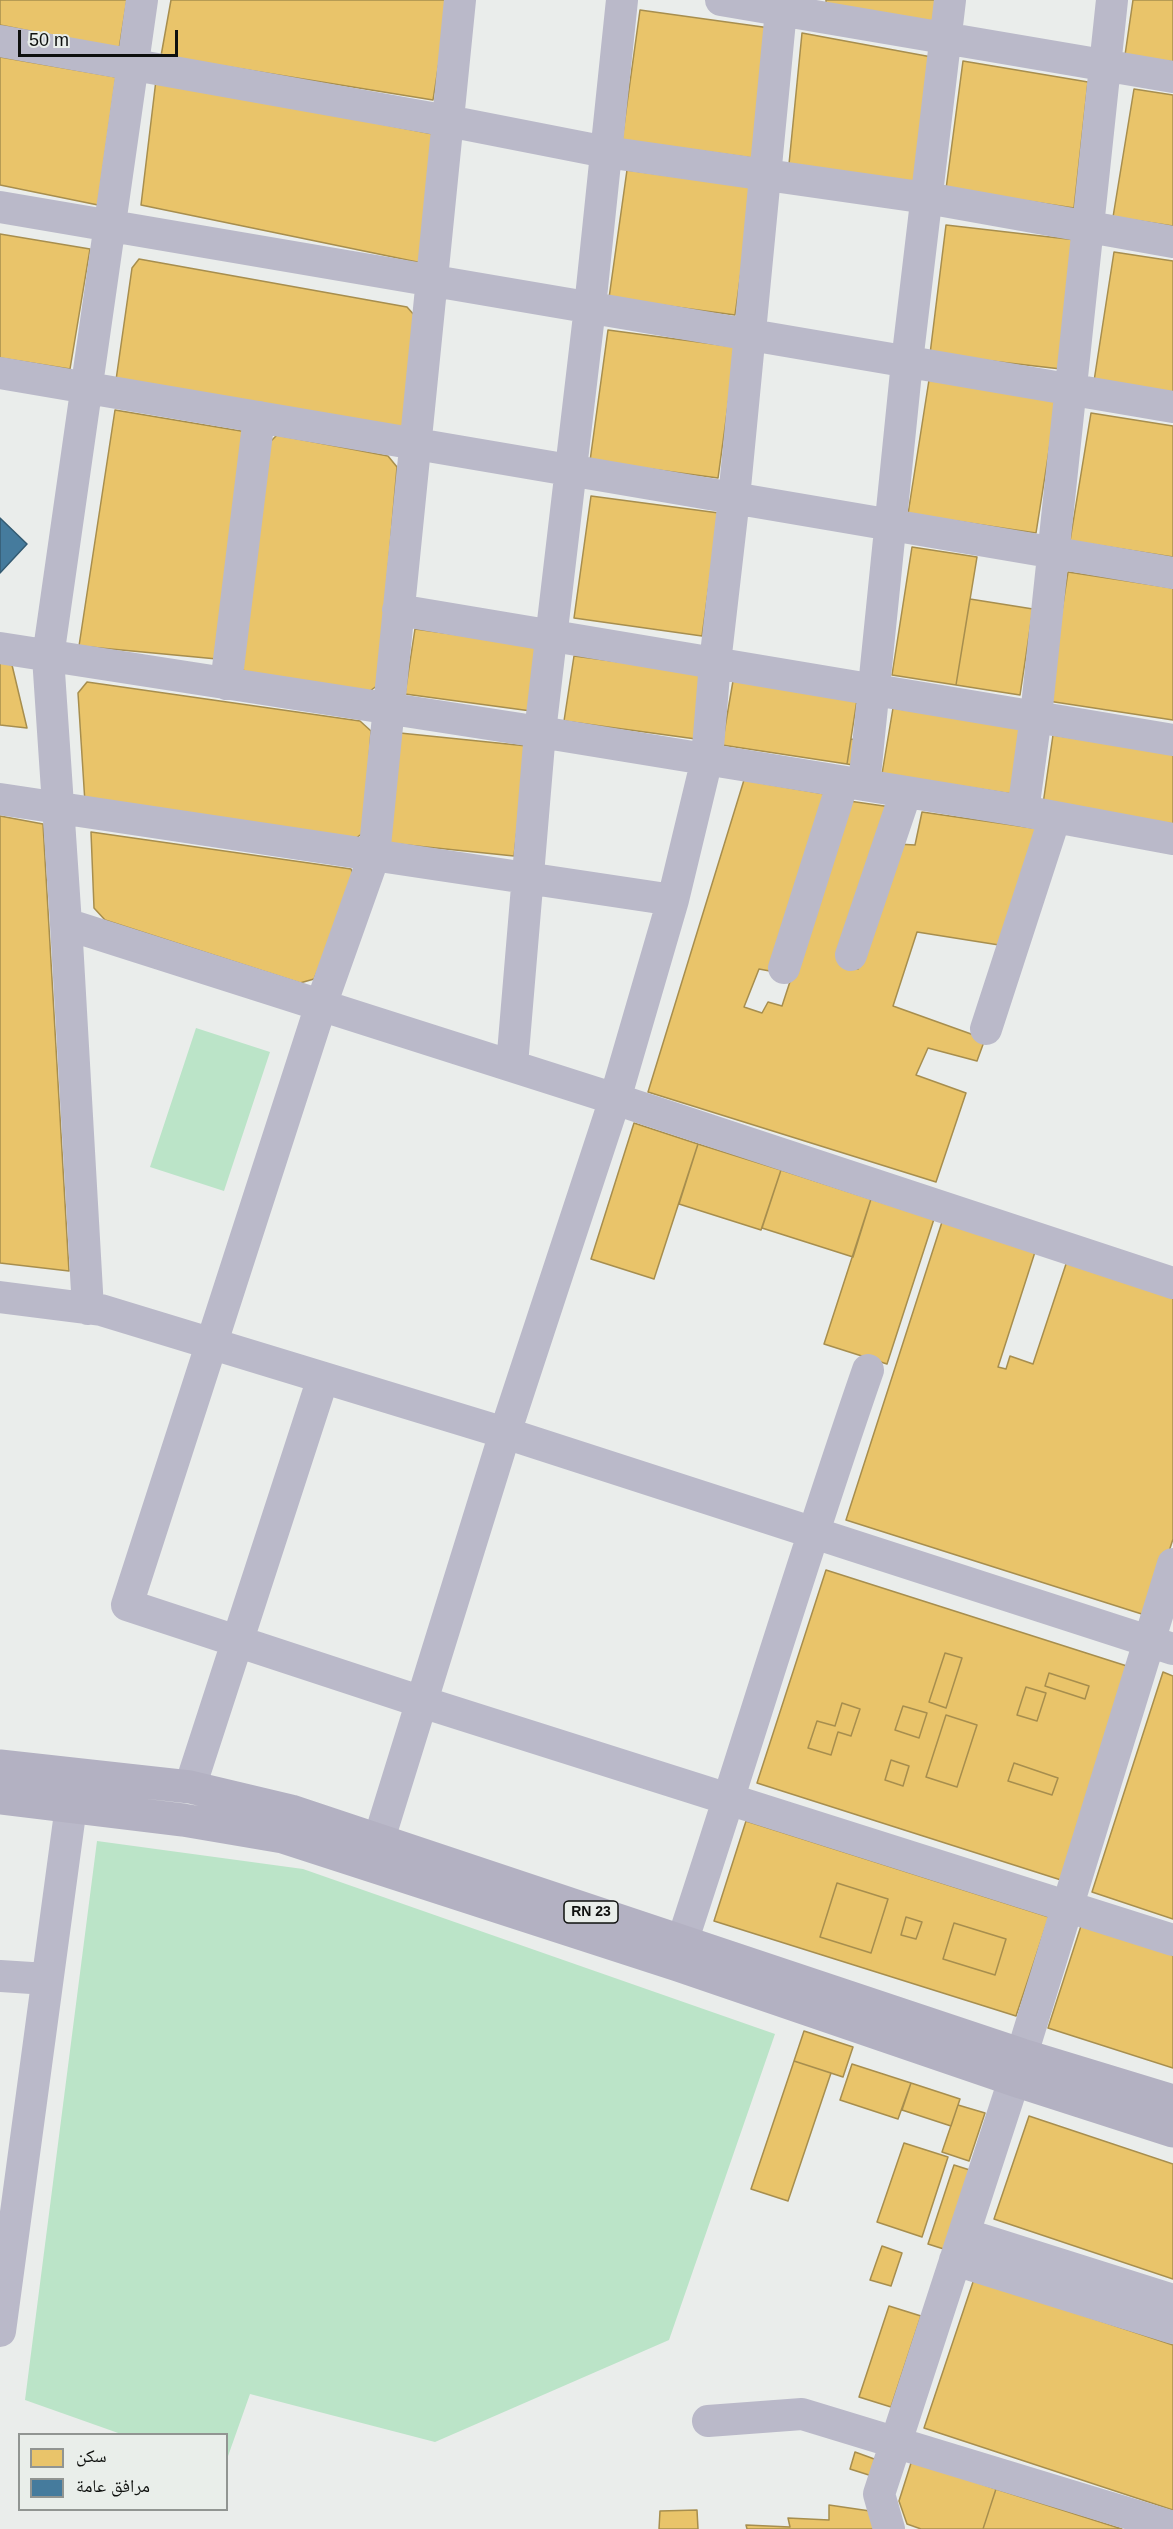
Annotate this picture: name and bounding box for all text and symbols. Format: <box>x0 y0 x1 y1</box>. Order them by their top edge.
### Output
scale bar <box>21 18 182 56</box>
text: 50 m <box>29 30 69 50</box>
road number: RN 23 <box>564 1901 618 1923</box>
legend <box>18 2433 228 2511</box>
text: سكن <box>76 2446 107 2466</box>
text: مرافق عامة <box>76 2476 150 2496</box>

